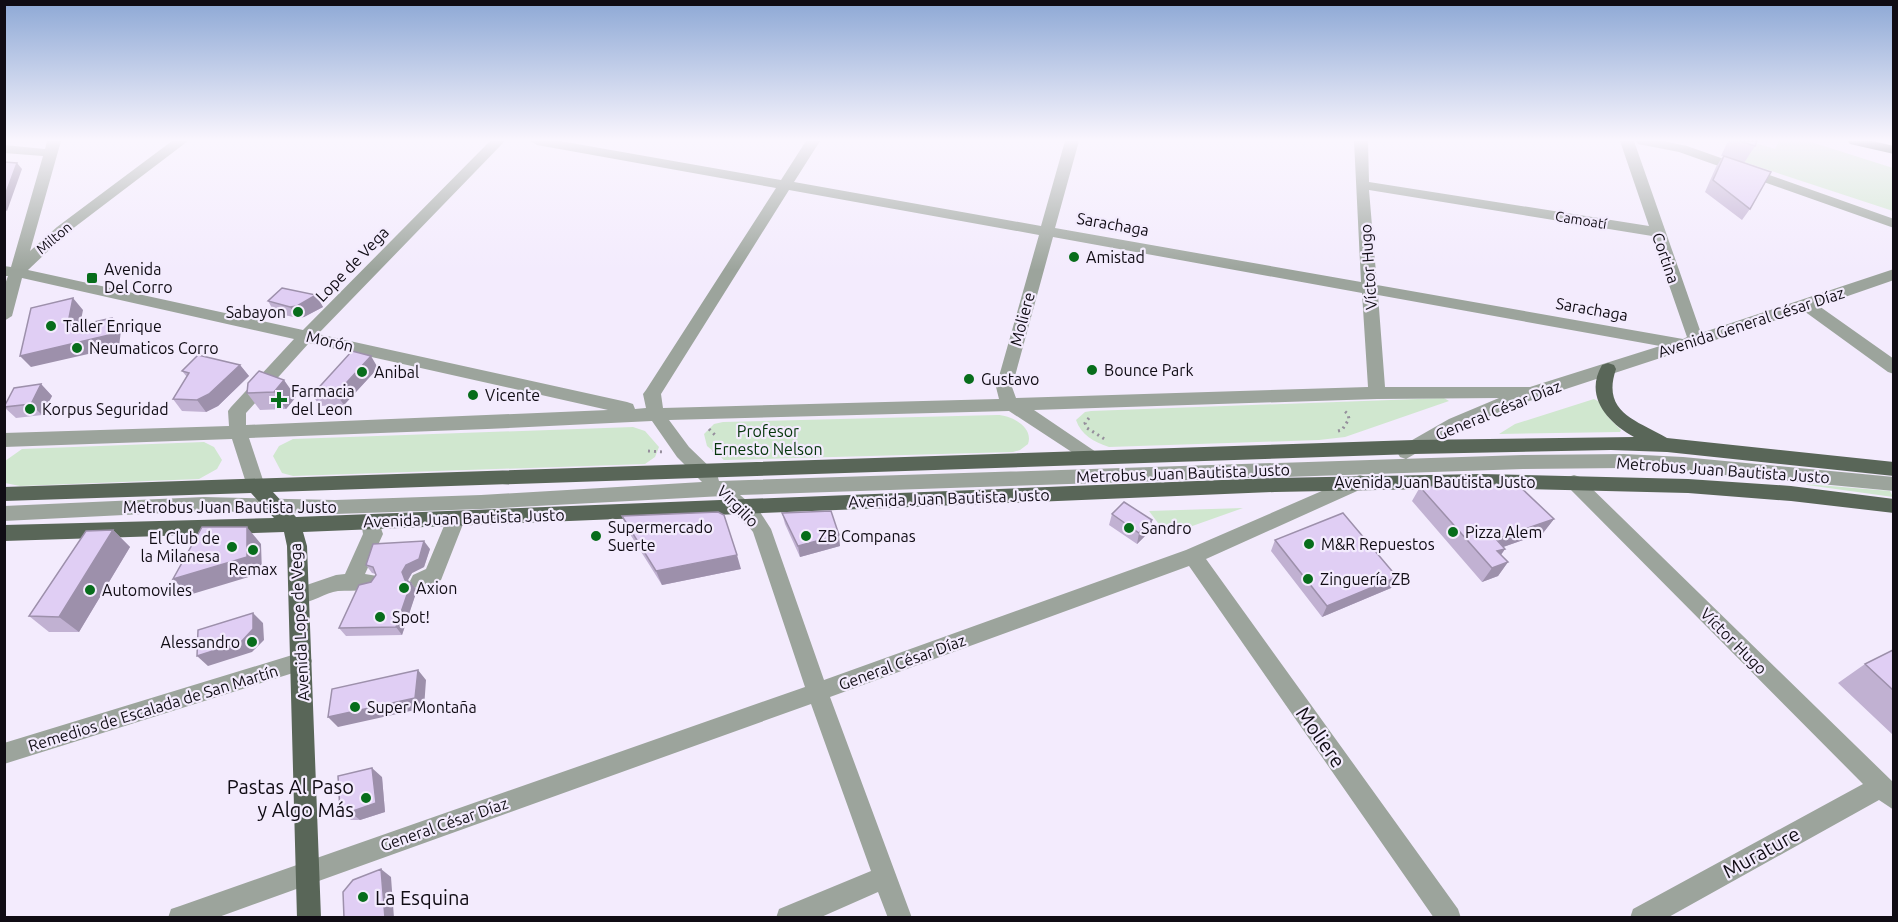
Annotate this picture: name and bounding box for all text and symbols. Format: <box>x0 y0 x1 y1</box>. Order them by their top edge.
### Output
street label: Camoatí <box>1554 208 1609 232</box>
street label: Sarachaga <box>1075 209 1151 239</box>
street label: Milton <box>33 219 75 257</box>
street label: Lope de Vega <box>312 223 392 305</box>
street label: Víctor Hugo <box>1356 223 1380 311</box>
street label: Cortina <box>1649 230 1683 286</box>
place label: Amistad <box>1086 248 1145 266</box>
marker: Amistad <box>1067 250 1081 264</box>
place label: Avenida Del Corro <box>104 260 173 296</box>
marker: Avenida Del Corro <box>85 271 99 285</box>
street label: Avenida General César Díaz <box>1656 283 1846 361</box>
street label: Moliere <box>1006 290 1038 348</box>
street label: Sarachaga <box>1554 294 1630 324</box>
place label: Sabayon <box>226 303 286 321</box>
marker: Sabayon <box>291 305 305 319</box>
place label: Taller Enrique <box>63 317 162 335</box>
marker: Taller Enrique <box>44 319 58 333</box>
street label: Morón <box>305 327 355 355</box>
place label: Neumaticos Corro <box>89 339 219 357</box>
marker: Neumaticos Corro <box>70 341 84 355</box>
place label: Bounce Park <box>1104 361 1193 379</box>
place label: Anibal <box>374 363 419 381</box>
marker: Bounce Park <box>1085 363 1099 377</box>
marker: Anibal <box>355 365 369 379</box>
place label: Gustavo <box>981 370 1039 388</box>
marker: Gustavo <box>962 372 976 386</box>
street label: General César Díaz <box>1433 377 1563 443</box>
place label: Farmacia del Leon <box>291 382 355 418</box>
place label: Vicente <box>485 386 540 404</box>
marker: Vicente <box>466 388 480 402</box>
marker: Farmacia del Leon <box>272 393 286 407</box>
place label: Korpus Seguridad <box>42 400 169 418</box>
marker: Korpus Seguridad <box>23 402 37 416</box>
park label: Profesor Ernesto Nelson <box>713 422 823 458</box>
street label: Metrobus Juan Bautista Justo <box>1616 454 1830 486</box>
street label: Metrobus Juan Bautista Justo <box>1076 460 1290 486</box>
street label: Avenida Juan Bautista Justo <box>1334 473 1536 491</box>
street label: Virgilio <box>714 482 762 530</box>
street label: Avenida Juan Bautista Justo <box>848 485 1050 511</box>
street label: Metrobus Juan Bautista Justo <box>123 498 337 516</box>
street label: Avenida Juan Bautista Justo <box>363 505 565 531</box>
place label: Supermercado Suerte <box>608 518 713 554</box>
place label: Sandro <box>1141 519 1192 537</box>
marker: Sandro <box>1122 521 1136 535</box>
place label: Pizza Alem <box>1465 523 1542 541</box>
marker: Pizza Alem <box>1446 525 1460 539</box>
place label: ZB Companas <box>818 527 916 545</box>
place label: El Club de la Milanesa <box>141 529 220 565</box>
marker: Supermercado Suerte <box>589 529 603 543</box>
marker: ZB Companas <box>799 529 813 543</box>
place label: M&R Repuestos <box>1321 535 1435 553</box>
marker: M&R Repuestos <box>1302 537 1316 551</box>
marker: El Club de la Milanesa <box>225 540 239 554</box>
marker: Remax <box>246 543 260 557</box>
street label: Avenida Lope de Vega <box>286 543 312 701</box>
place label: Remax <box>229 560 277 578</box>
place label: Zinguería ZB <box>1320 570 1410 588</box>
marker: Zinguería ZB <box>1301 572 1315 586</box>
place label: Axion <box>416 579 457 597</box>
place label: Automoviles <box>102 581 192 599</box>
marker: Axion <box>397 581 411 595</box>
marker: Automoviles <box>83 583 97 597</box>
street label: Víctor Hugo <box>1697 604 1771 678</box>
place label: Spot! <box>392 608 430 626</box>
marker: Spot! <box>373 610 387 624</box>
street label: General César Díaz <box>836 631 968 693</box>
place label: Alessandro <box>161 633 240 651</box>
marker: Alessandro <box>245 635 259 649</box>
street label: Remedios de Escalada de San Martín <box>26 661 280 755</box>
place label: Super Montaña <box>367 698 477 716</box>
marker: Super Montaña <box>348 700 362 714</box>
street label: Moliere <box>1292 702 1350 772</box>
place label: Pastas Al Paso y Algo Más <box>227 775 354 821</box>
marker: Pastas Al Paso y Algo Más <box>359 791 373 805</box>
street label: General César Díaz <box>378 794 510 854</box>
street label: Murature <box>1718 821 1804 883</box>
place label: La Esquina <box>375 886 470 909</box>
marker: La Esquina <box>356 890 370 904</box>

